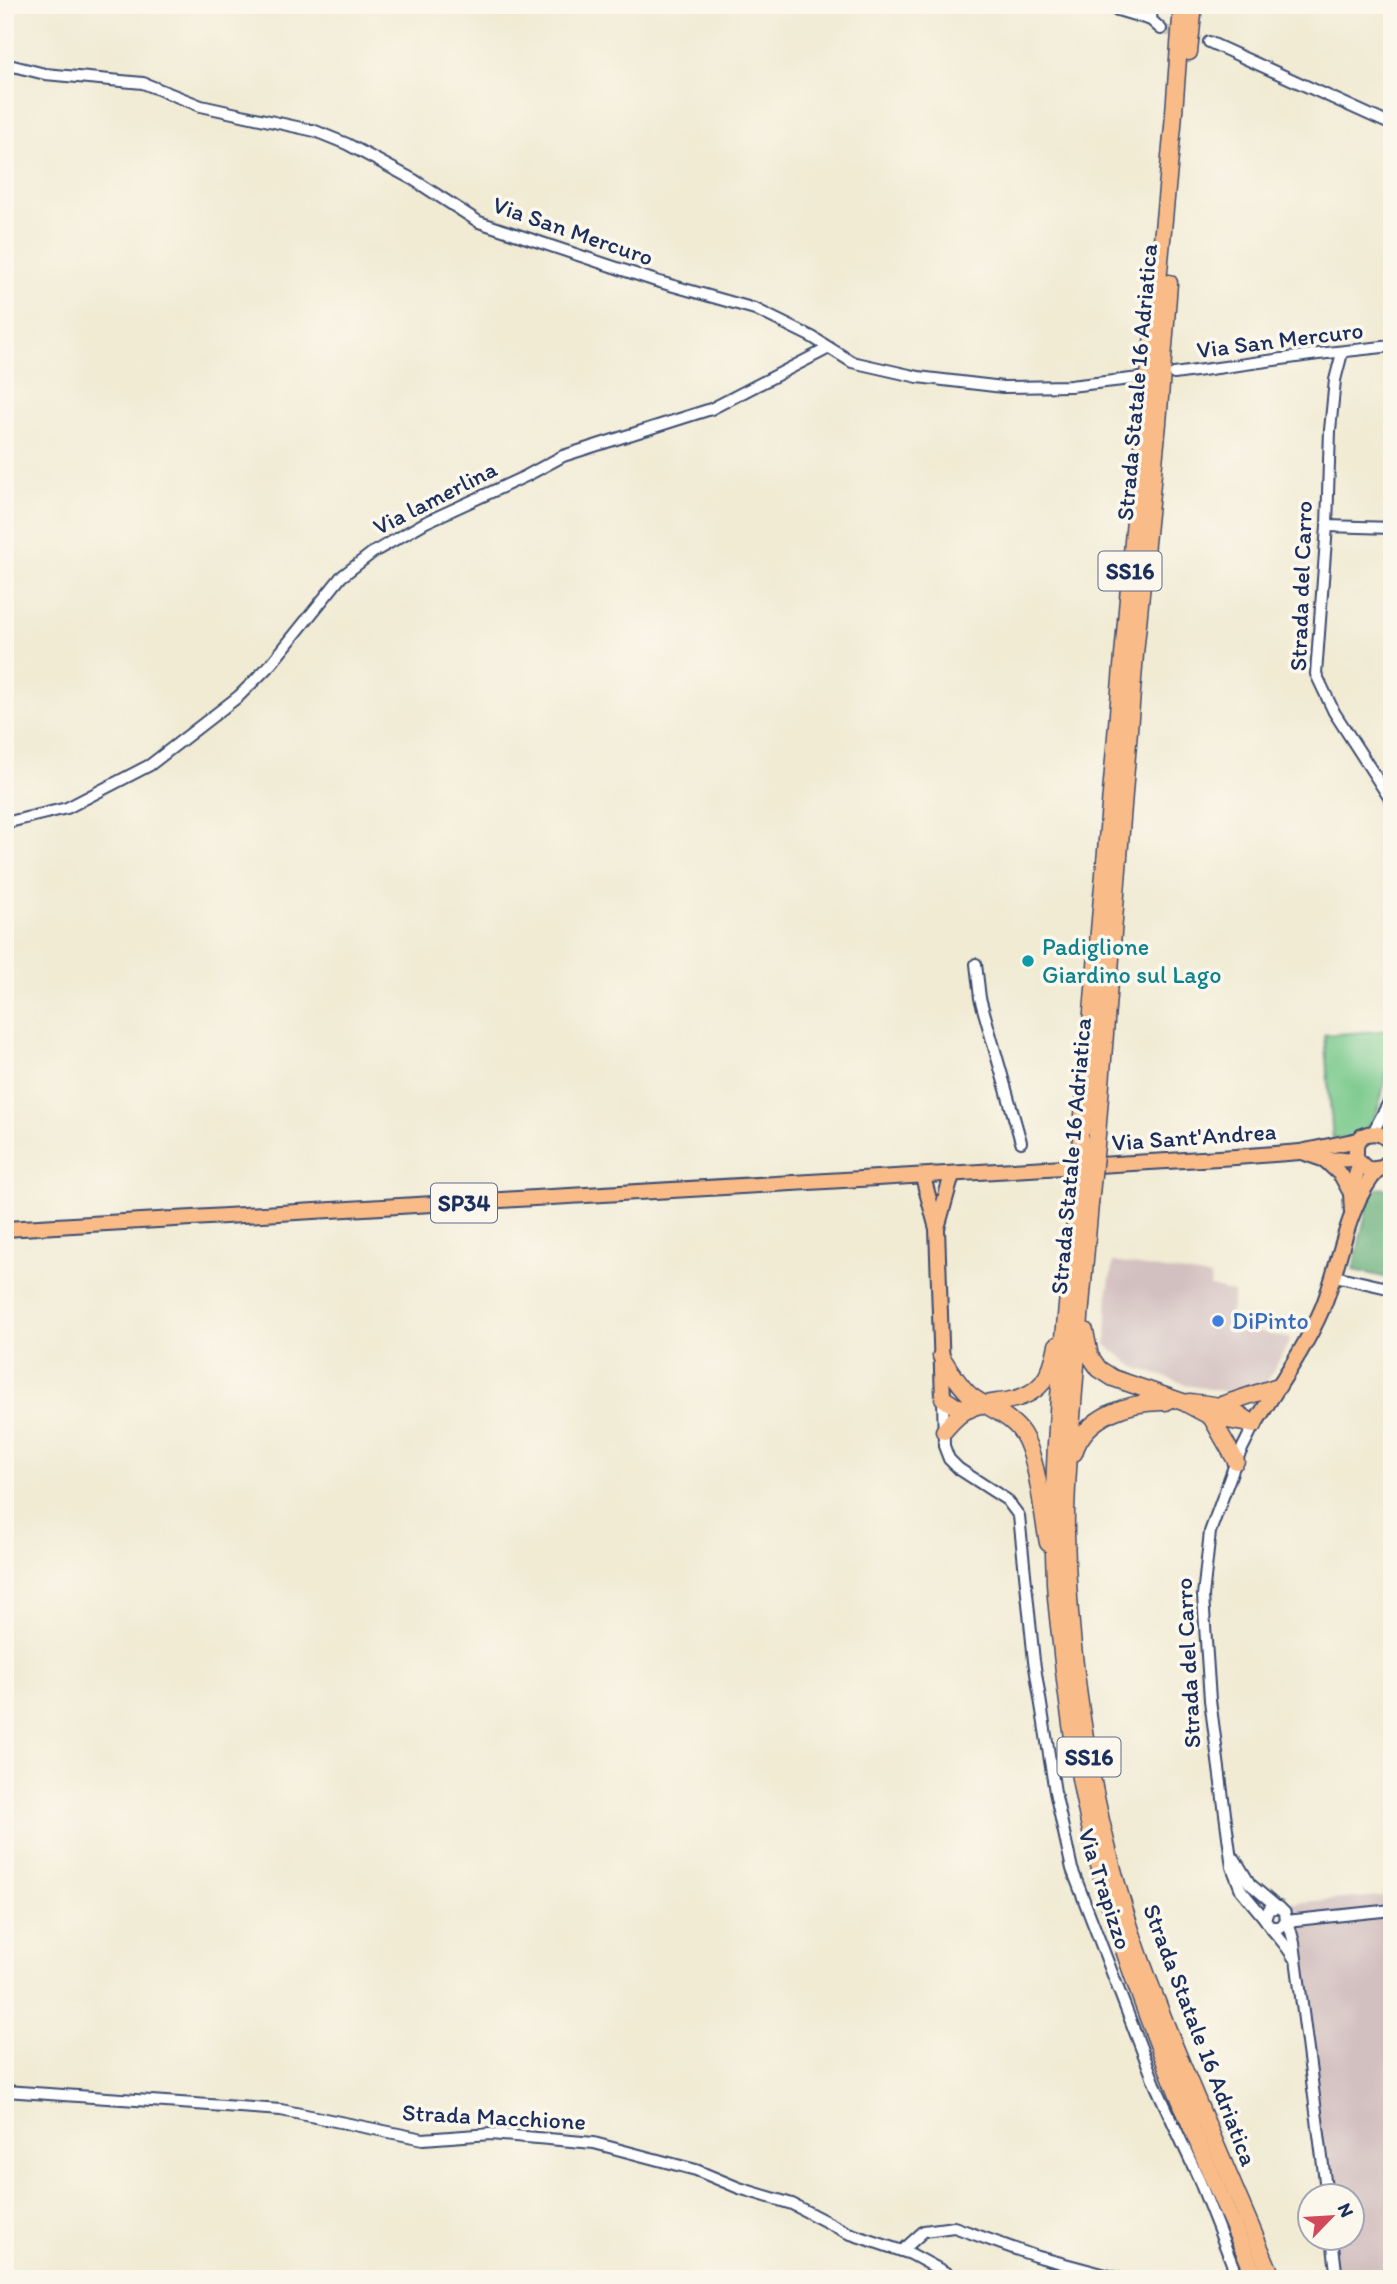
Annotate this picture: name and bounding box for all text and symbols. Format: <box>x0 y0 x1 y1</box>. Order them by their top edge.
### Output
street label: Via San Mercuro <box>489 190 657 272</box>
street label: Strada Statale 16 Adriatica <box>1110 242 1163 522</box>
street label: Via San Mercuro <box>1195 315 1365 364</box>
street label: Via lamerlina <box>368 454 502 541</box>
street label: Strada del Carro <box>1283 500 1318 672</box>
road number: SS16 <box>1098 552 1162 590</box>
place label: Padiglione Giardino sul Lago <box>1042 932 1221 989</box>
marker: Padiglione Giardino sul Lago <box>1020 953 1036 969</box>
street label: Strada Statale 16 Adriatica <box>1044 1016 1097 1296</box>
street label: Via Sant'Andrea <box>1111 1116 1277 1157</box>
road number: SP34 <box>431 1184 497 1222</box>
place label: DiPinto <box>1232 1306 1309 1335</box>
marker: DiPinto <box>1210 1313 1226 1329</box>
street label: Strada del Carro <box>1169 1577 1206 1749</box>
road number: SS16 <box>1058 1738 1120 1776</box>
street label: Via Trapizzo <box>1072 1825 1139 1953</box>
street label: Strada Statale 16 Adriatica <box>1137 1900 1264 2170</box>
street label: Strada Macchione <box>401 2097 587 2136</box>
north arrow <box>1296 2182 1366 2252</box>
text: N <box>1333 2199 1359 2221</box>

